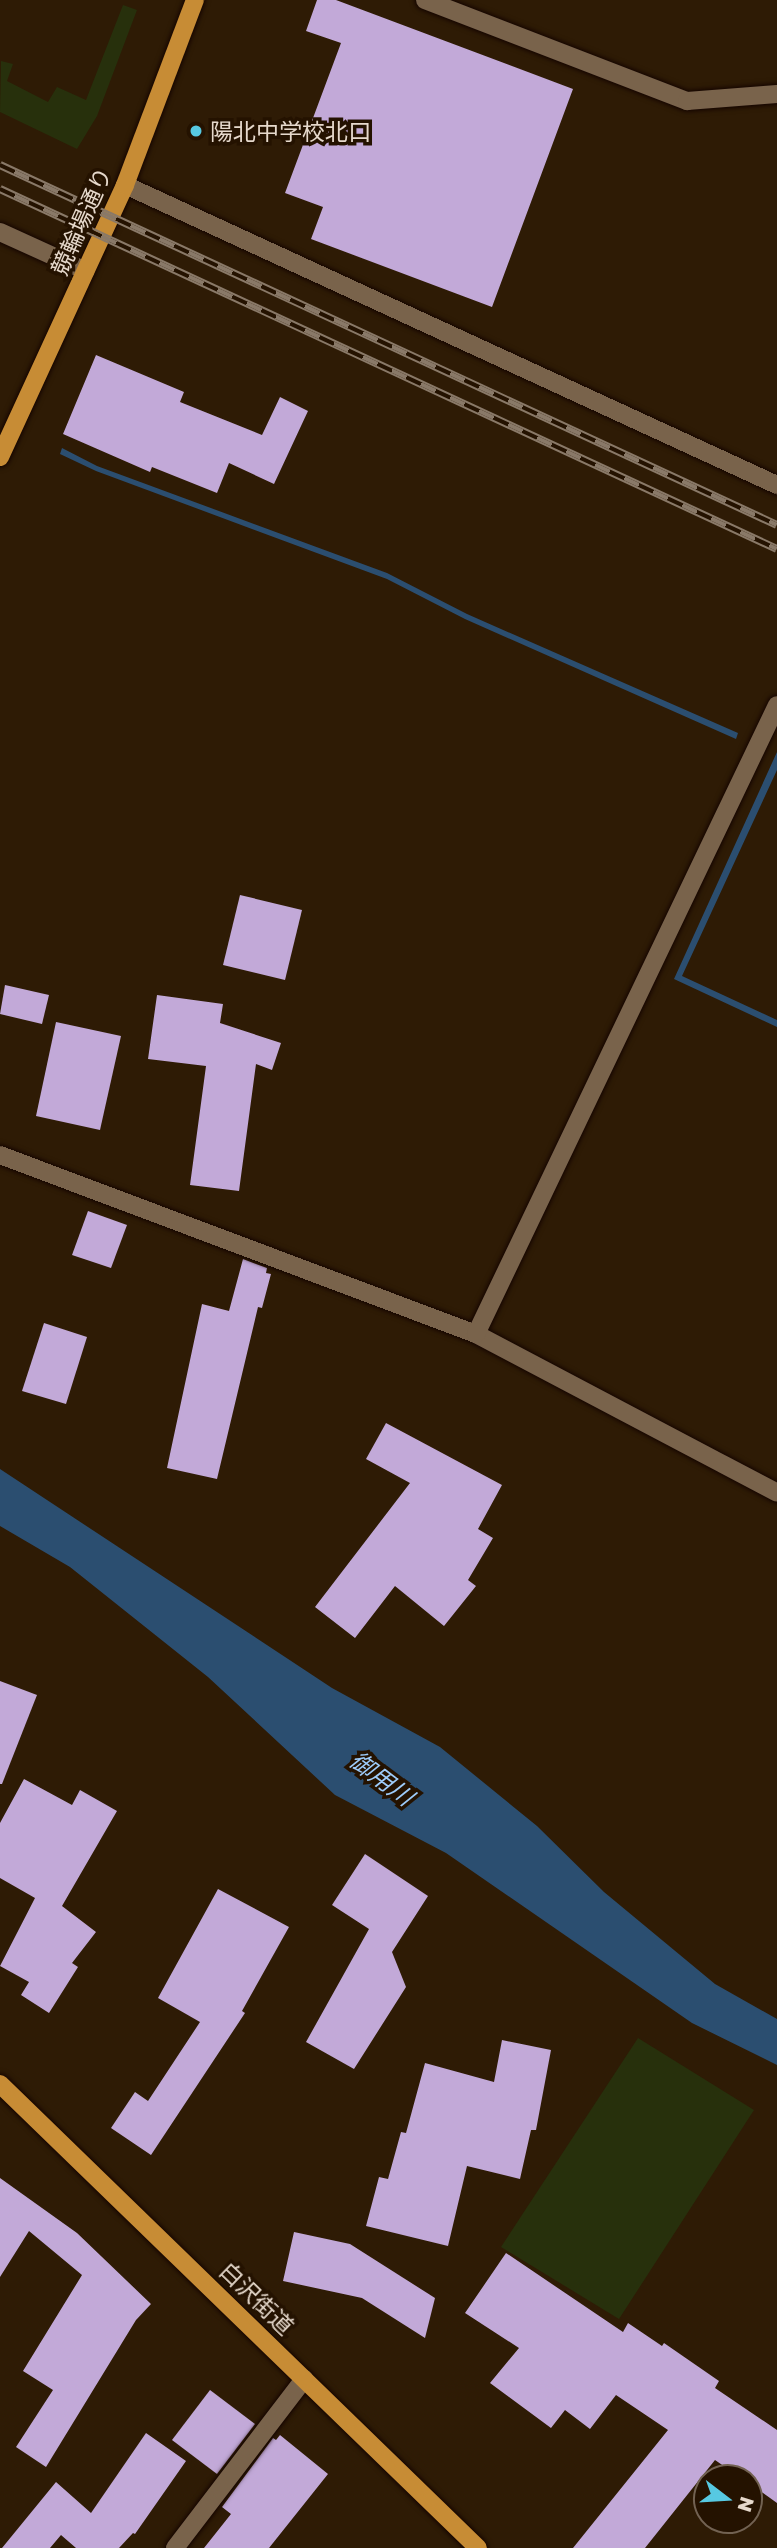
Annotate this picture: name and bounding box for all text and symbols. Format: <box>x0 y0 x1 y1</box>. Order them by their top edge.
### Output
place label: 陽北中学校北口 <box>210 117 371 145</box>
marker: 陽北中学校北口 <box>188 123 204 139</box>
street label: 競輪場通り <box>45 163 117 279</box>
water label: 御用川 <box>345 1745 419 1811</box>
street label: 白沢街道 <box>214 2256 300 2340</box>
north arrow <box>693 2464 763 2534</box>
text: N <box>734 2494 760 2515</box>

